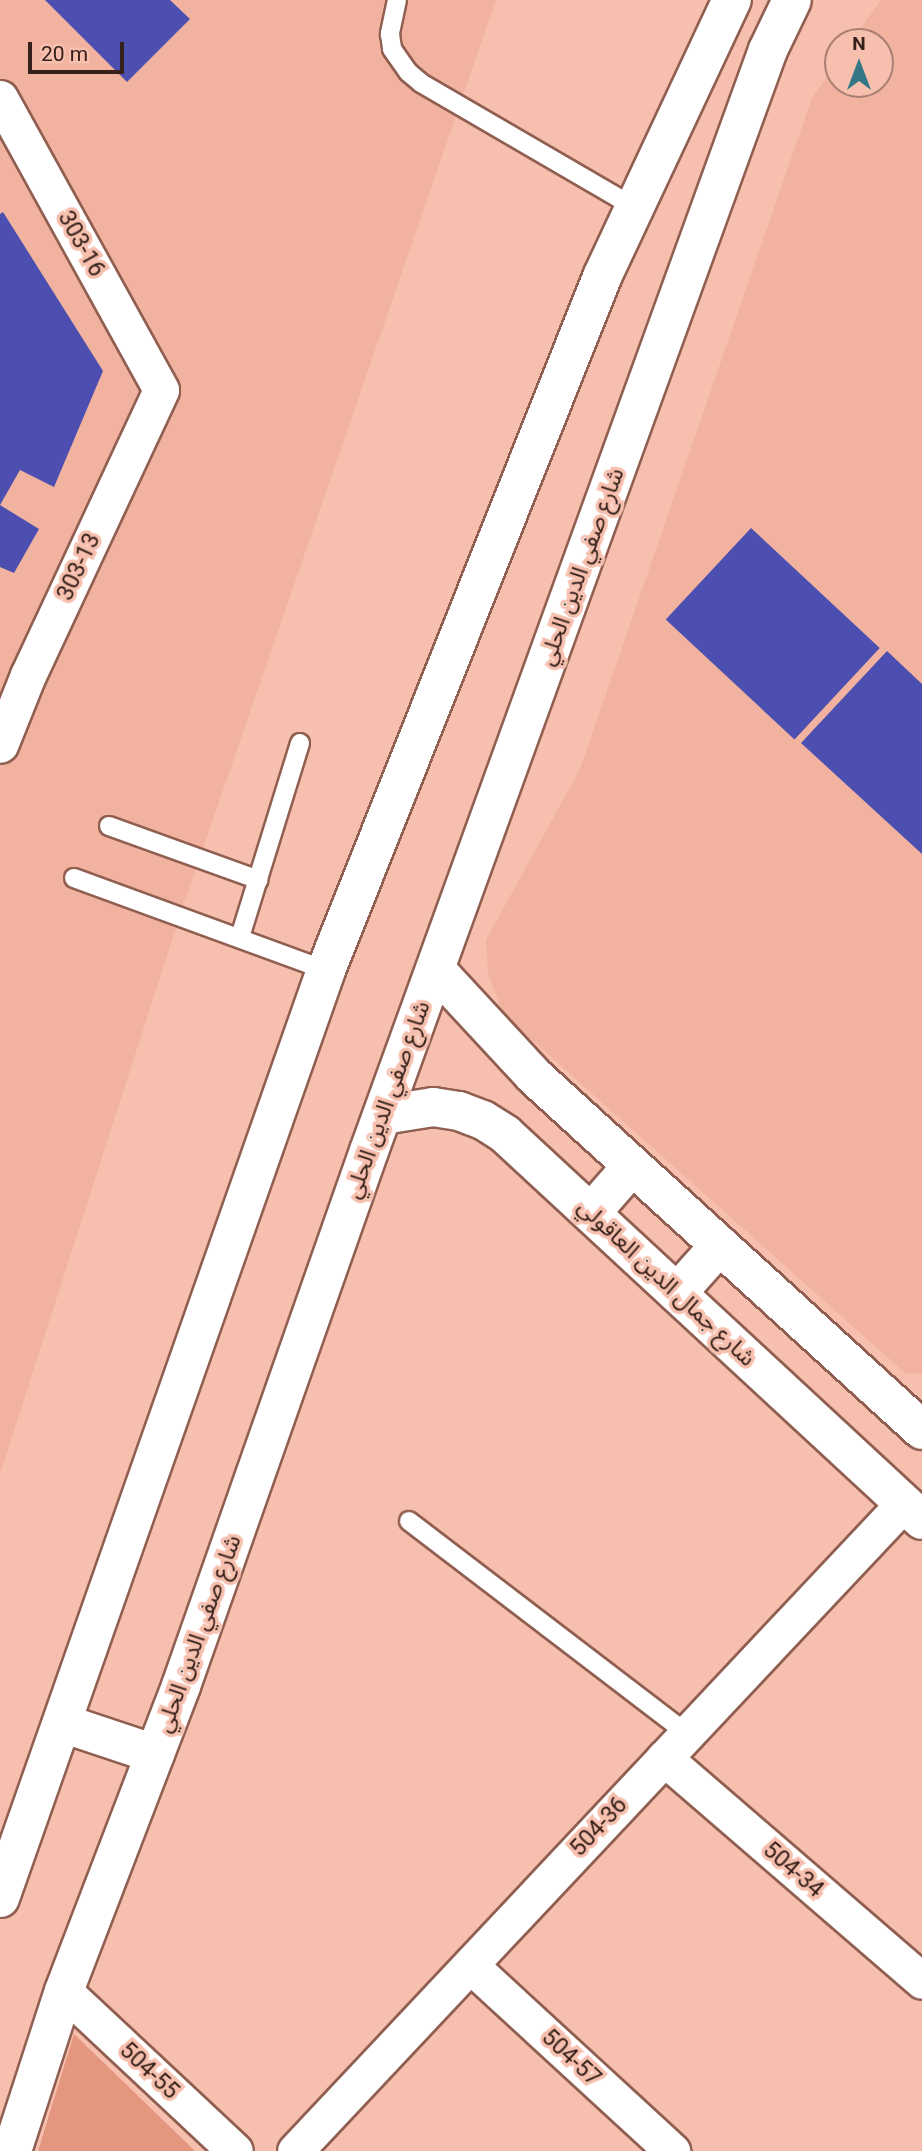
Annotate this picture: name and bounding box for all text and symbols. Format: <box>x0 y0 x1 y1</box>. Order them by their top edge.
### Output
scale bar <box>32 28 128 72</box>
north arrow <box>824 28 894 98</box>
text: N <box>852 32 866 55</box>
text: 20 m <box>41 42 88 66</box>
street label: 303-16 <box>52 206 110 282</box>
street label: شارع صفي الدين الحلي <box>533 464 631 670</box>
street label: 303-13 <box>51 529 107 605</box>
street label: شارع صفي الدين الحلي <box>339 997 437 1203</box>
street label: شارع جمال الدين العاقولي <box>571 1193 761 1373</box>
street label: شارع صفي الدين الحلي <box>150 1531 248 1737</box>
street label: 504-36 <box>565 1792 633 1862</box>
street label: 504-34 <box>757 1836 829 1904</box>
street label: 504-57 <box>536 2024 606 2092</box>
street label: 504-55 <box>114 2037 184 2105</box>

